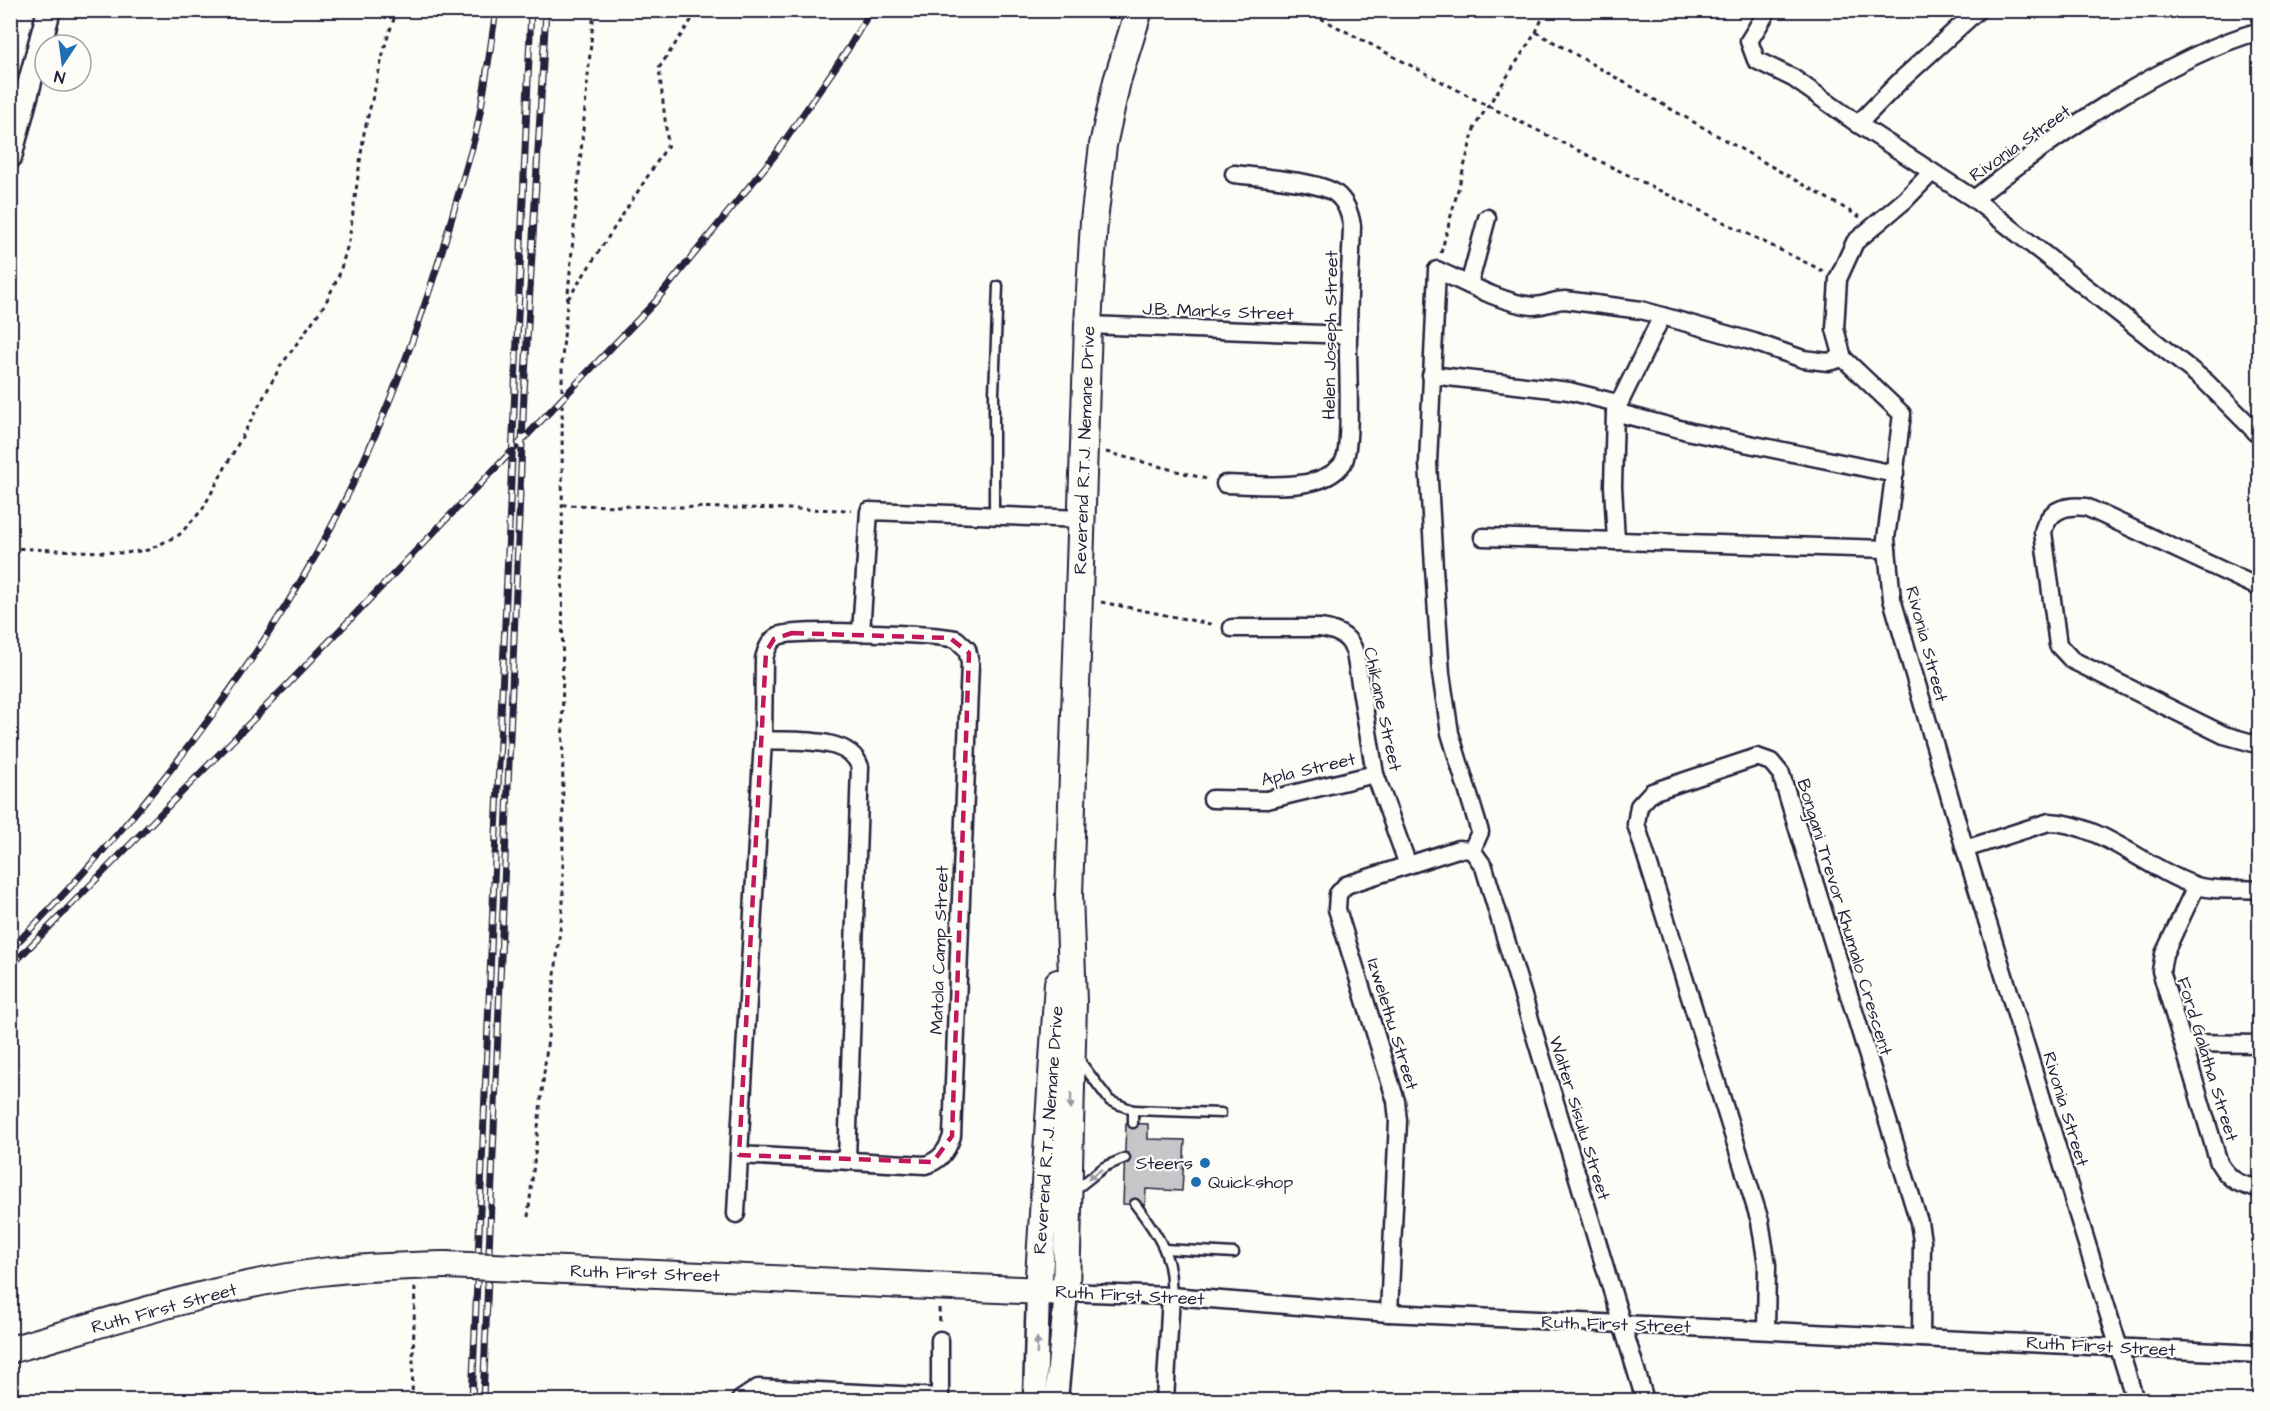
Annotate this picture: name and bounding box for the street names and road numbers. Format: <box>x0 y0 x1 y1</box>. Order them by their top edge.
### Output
street label: Rivonia Street <box>1965 99 2077 188</box>
street label: Helen Joseph Street <box>1317 249 1344 420</box>
street label: J.B. Marks Street <box>1142 296 1295 327</box>
street label: Reverend R.T.J. Nemane Drive <box>1068 325 1101 575</box>
street label: Rivonia Street <box>1899 584 1954 705</box>
street label: Chikane Street <box>1357 645 1408 774</box>
street label: Apla Street <box>1258 746 1359 792</box>
street label: Bongani Trevor Khumalo Crescent <box>1790 776 1899 1059</box>
street label: Matola Camp Street <box>924 864 955 1035</box>
street label: Izwelethu Street <box>1361 955 1425 1094</box>
street label: Ford Galatha Street <box>2171 974 2245 1145</box>
street label: Reverend R.T.J. Nemane Drive <box>1027 1005 1070 1255</box>
street label: Walter Sisulu Street <box>1543 1033 1617 1204</box>
street label: Rivonia Street <box>2036 1049 2095 1170</box>
street label: Ruth First Street <box>570 1258 721 1289</box>
street label: Ruth First Street <box>89 1277 240 1340</box>
street label: Ruth First Street <box>1055 1279 1206 1312</box>
street label: Ruth First Street <box>1541 1309 1692 1340</box>
street label: Ruth First Street <box>2026 1330 2177 1363</box>

